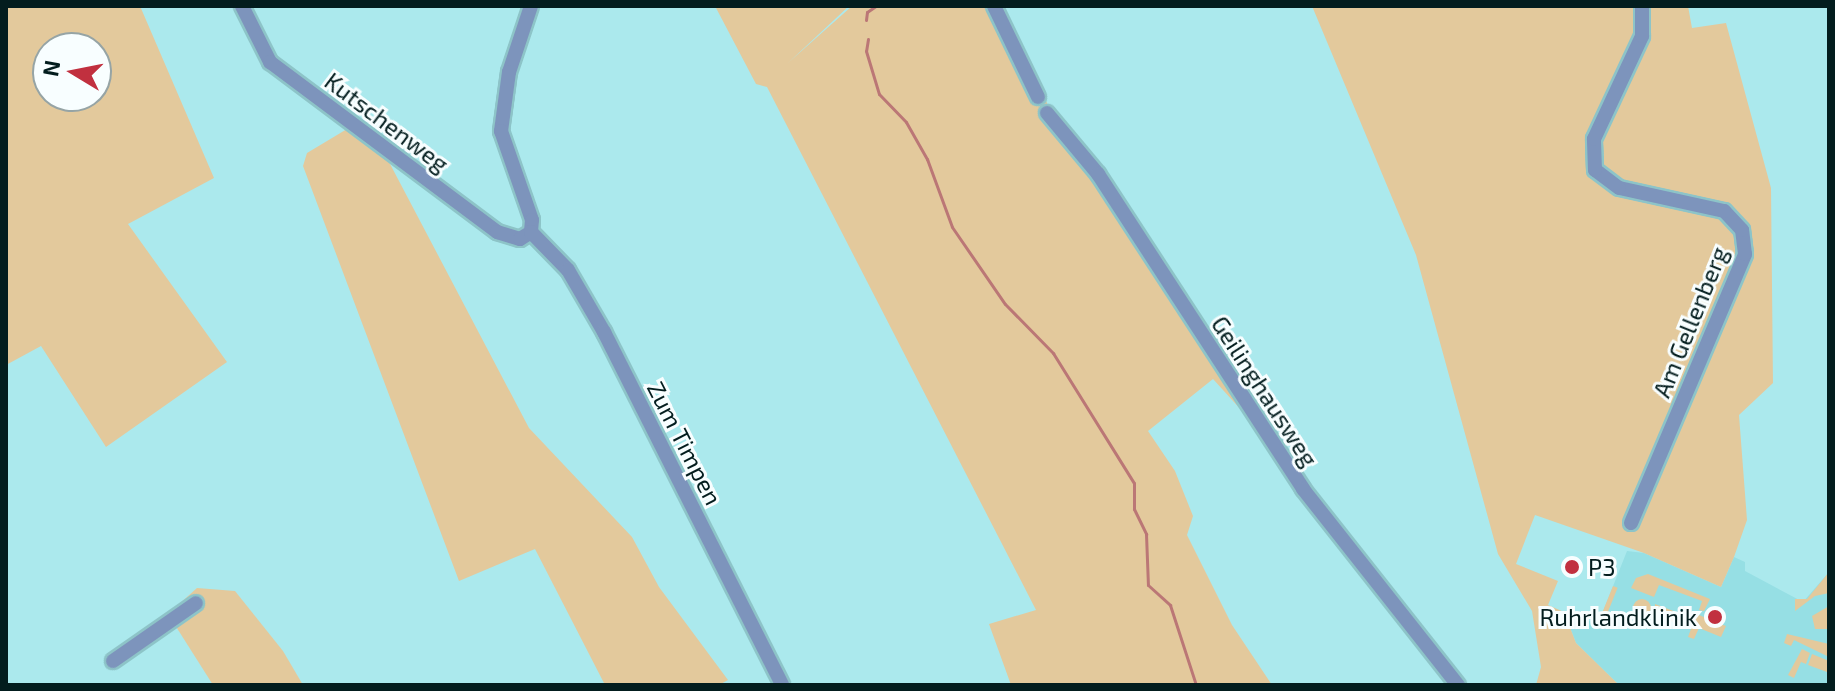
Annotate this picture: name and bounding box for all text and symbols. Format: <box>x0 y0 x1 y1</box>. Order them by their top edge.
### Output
north arrow <box>32 32 112 112</box>
text: N <box>36 58 65 78</box>
street label: Kutschenweg <box>319 66 455 178</box>
street label: Am Gellenberg <box>1647 243 1733 401</box>
street label: Geilinghausweg <box>1206 310 1324 472</box>
street label: Zum Timpen <box>641 376 729 510</box>
place label: P3 <box>1588 553 1616 581</box>
marker: P3 <box>1563 558 1581 576</box>
place label: Ruhrlandklinik <box>1540 603 1697 631</box>
marker: Ruhrlandklinik <box>1704 606 1726 628</box>

